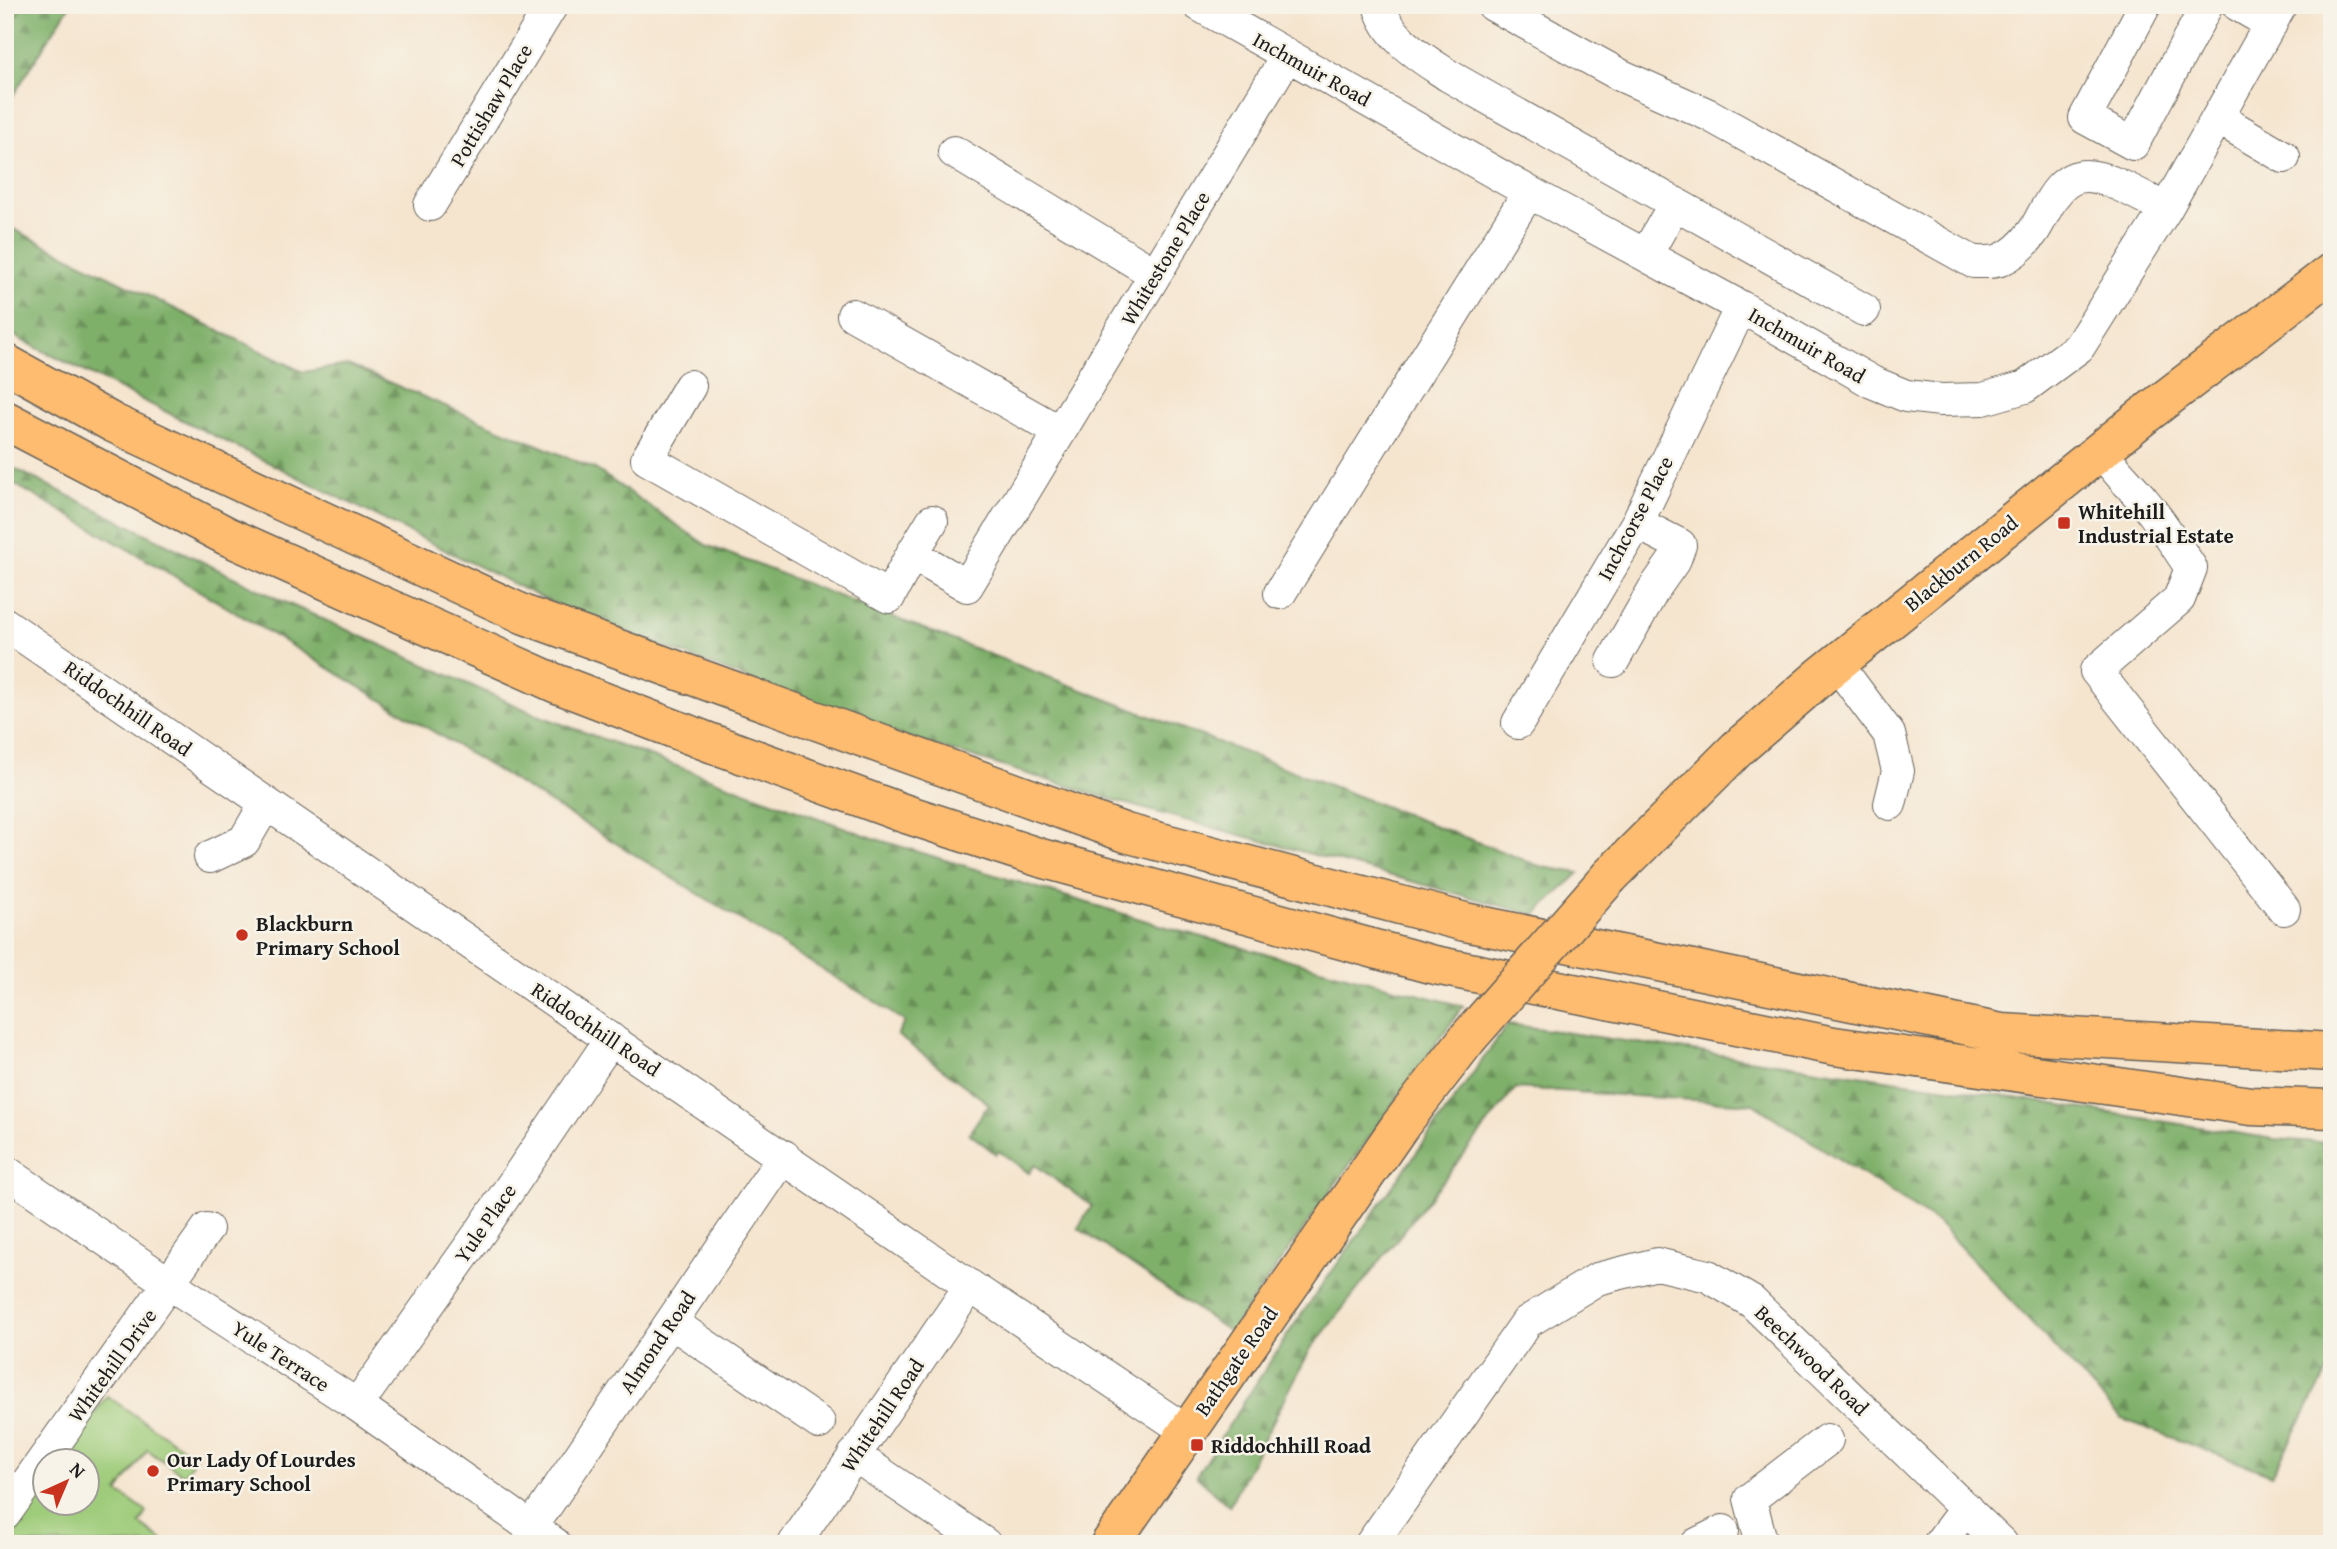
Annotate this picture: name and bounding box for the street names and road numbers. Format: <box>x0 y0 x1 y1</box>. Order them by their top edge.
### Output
street label: Inchmuir Road <box>1247 24 1377 115</box>
street label: Pottishaw Place <box>442 38 540 172</box>
street label: Whitestone Place <box>1113 185 1217 331</box>
street label: Inchmuir Road <box>1743 299 1872 391</box>
street label: Inchcorse Place <box>1589 450 1681 586</box>
street label: Blackburn Road <box>1897 507 2025 619</box>
street label: Riddochhill Road <box>58 652 199 764</box>
street label: Riddochhill Road <box>525 974 667 1084</box>
street label: Yule Place <box>446 1177 524 1269</box>
street label: Almond Road <box>611 1284 703 1400</box>
street label: Beechwood Road <box>1748 1297 1877 1423</box>
street label: Bathgate Road <box>1187 1299 1286 1422</box>
street label: Whitehill Drive <box>60 1302 164 1428</box>
street label: Yule Terrace <box>226 1313 336 1399</box>
street label: Whitehill Road <box>833 1351 932 1478</box>

